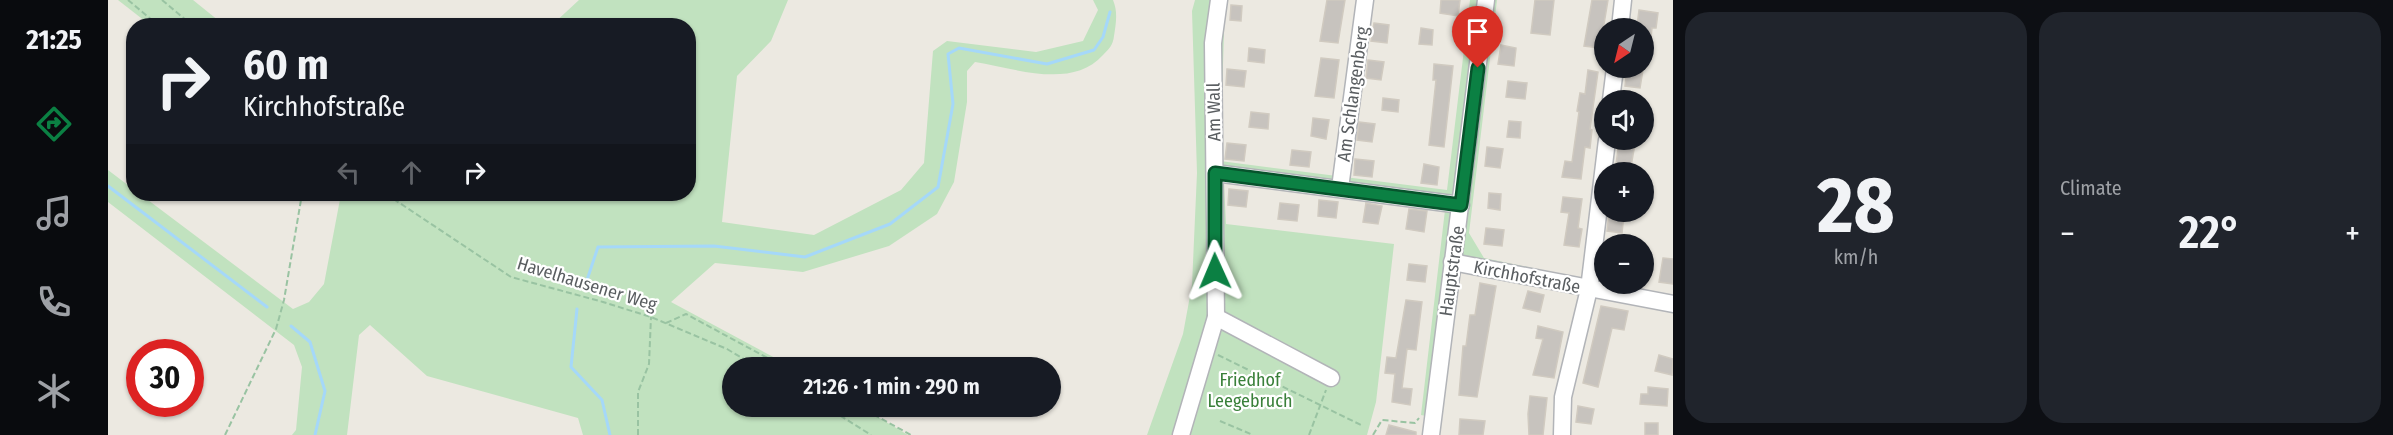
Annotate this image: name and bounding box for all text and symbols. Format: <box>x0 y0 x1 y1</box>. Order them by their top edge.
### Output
pin <box>1452 6 1503 68</box>
icon: arrive <box>1461 15 1494 48</box>
north arrow <box>1594 18 1654 78</box>
map controls <box>1594 18 1654 294</box>
text: 21:25 <box>26 24 82 56</box>
street label: Am Schlangenberg <box>1333 25 1373 163</box>
text: 60 m <box>243 40 329 90</box>
icon: right <box>144 42 222 120</box>
street label: Am Wall <box>1202 82 1226 142</box>
button: sound <box>1594 90 1654 150</box>
text: Kirchhofstraße <box>243 91 405 123</box>
icon: directions <box>33 103 75 145</box>
icon: left <box>332 156 365 189</box>
icon: ahead <box>395 156 428 189</box>
icon: right <box>458 156 491 189</box>
text: 28 <box>1817 159 1895 253</box>
button: + <box>1594 162 1654 222</box>
text: Climate <box>2060 176 2122 200</box>
icon: music <box>33 192 75 234</box>
text: 22° <box>2179 206 2241 260</box>
text: − <box>2060 214 2075 254</box>
text: + <box>2345 214 2360 254</box>
street label: Hauptstraße <box>1435 224 1469 318</box>
button: − <box>1594 234 1654 294</box>
position arrow <box>1183 239 1247 303</box>
text: km/h <box>1834 245 1878 269</box>
street label: Havelhausener Weg <box>515 252 660 316</box>
street label: Kirchhofstraße <box>1472 256 1582 298</box>
icon: phone <box>33 281 75 323</box>
speed limit sign: 30 <box>126 339 204 417</box>
park label: Friedhof Leegebruch <box>1208 369 1292 412</box>
icon: climate <box>33 370 75 412</box>
text: 21:26 · 1 min · 290 m <box>803 373 980 400</box>

